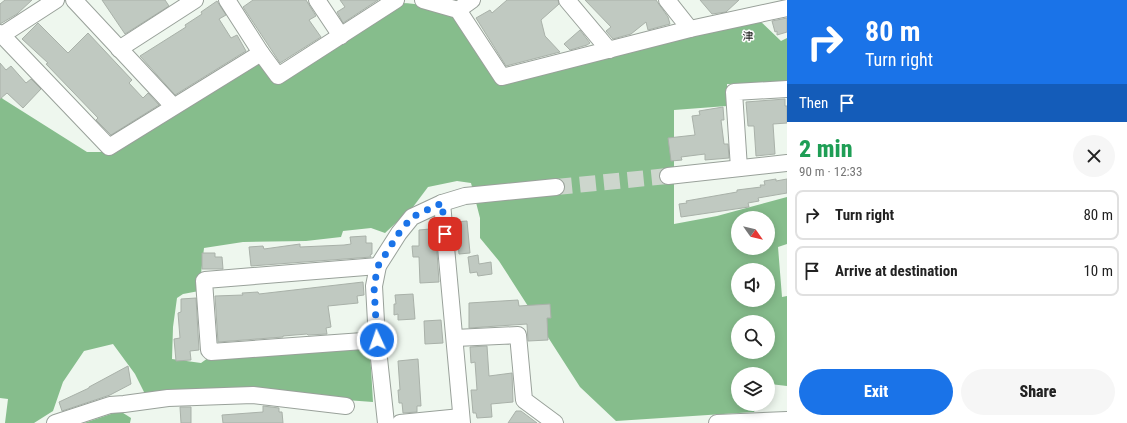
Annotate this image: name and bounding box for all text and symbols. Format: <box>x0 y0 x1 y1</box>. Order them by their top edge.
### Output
text: 80 m <box>865 15 921 48</box>
icon: right <box>799 16 851 68</box>
district label: 津 <box>743 30 754 43</box>
text: Turn right <box>865 49 933 70</box>
icon: arrive <box>836 92 858 114</box>
text: Then <box>799 94 828 112</box>
text: 2 min <box>799 135 853 163</box>
button: close <box>1073 135 1115 177</box>
text: 90 m · 12:33 <box>799 164 862 179</box>
icon: right <box>801 204 823 226</box>
text: Turn right <box>835 206 894 224</box>
text: 80 m <box>1083 206 1113 224</box>
north arrow <box>731 211 775 255</box>
map controls <box>731 211 775 411</box>
pin <box>428 217 462 251</box>
icon: arrive <box>434 223 456 245</box>
icon: arrive <box>801 260 823 282</box>
text: Arrive at destination <box>835 262 958 280</box>
text: 10 m <box>1083 262 1113 280</box>
button: sound <box>731 263 775 307</box>
button: search <box>731 315 775 359</box>
position arrow <box>356 319 398 361</box>
button: layers <box>731 367 775 411</box>
button: Exit <box>799 369 953 415</box>
button: Share <box>961 369 1115 415</box>

